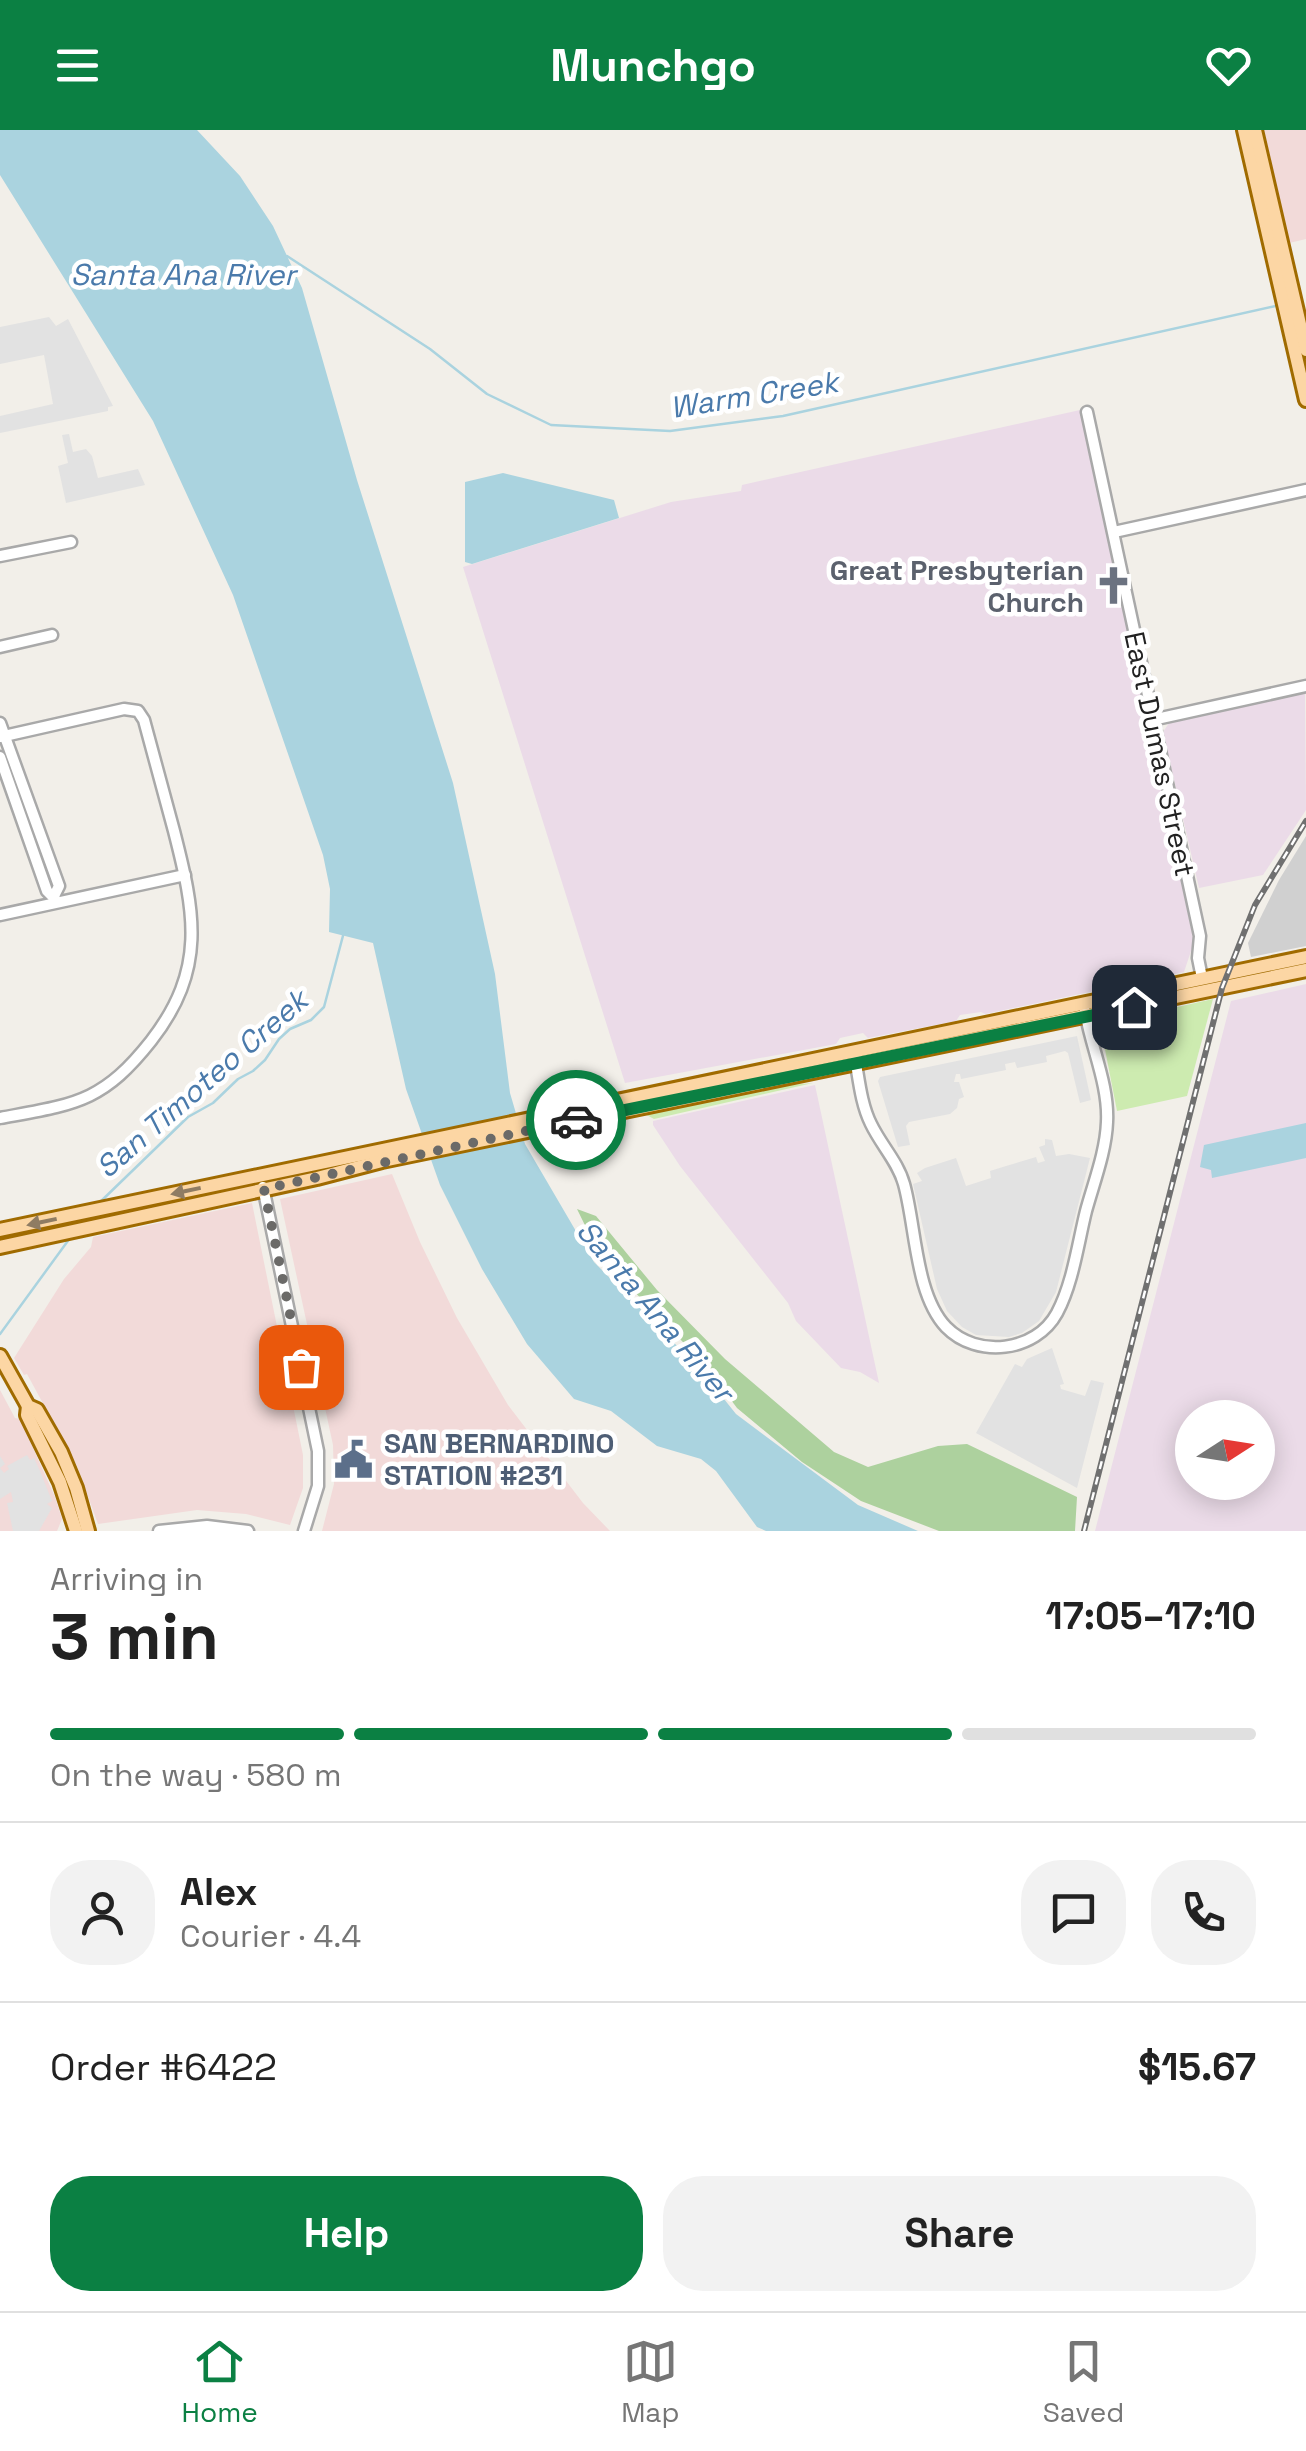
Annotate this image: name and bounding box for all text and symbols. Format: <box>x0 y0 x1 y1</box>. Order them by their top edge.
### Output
text: Munchgo <box>550 37 756 94</box>
icon: menu <box>50 38 105 93</box>
icon: heart <box>1201 38 1256 93</box>
water label: Santa Ana River <box>70 255 298 294</box>
water label: Warm Creek <box>667 362 844 427</box>
place label: Great Presbyterian Church <box>830 552 1084 620</box>
church icon: Great Presbyterian Church <box>1093 565 1135 607</box>
street label: East Dumas Street <box>1116 628 1204 880</box>
pin <box>1092 965 1177 1050</box>
water label: San Timoteo Creek <box>88 979 318 1186</box>
icon: home <box>1107 980 1162 1035</box>
courier <box>526 1070 626 1170</box>
icon: car <box>549 1093 604 1148</box>
one-way arrow <box>170 1184 201 1200</box>
water label: Santa Ana River <box>568 1212 744 1411</box>
one-way arrow <box>26 1214 57 1230</box>
pin <box>259 1325 344 1410</box>
icon: bag <box>274 1340 329 1395</box>
north arrow <box>1175 1400 1275 1500</box>
map controls <box>1175 1400 1275 1500</box>
place label: SAN BERNARDINO STATION #231 <box>384 1425 614 1493</box>
public building icon: SAN BERNARDINO STATION #231 <box>333 1438 375 1480</box>
text: Arriving in <box>50 1559 203 1599</box>
text: 17:05–17:10 <box>1045 1592 1256 1640</box>
text: 3 min <box>50 1595 219 1678</box>
text: On the way · 580 m <box>50 1755 342 1795</box>
button: person <box>50 1860 155 1965</box>
button: chat <box>1021 1860 1126 1965</box>
button: phone <box>1151 1860 1256 1965</box>
text: Alex <box>180 1868 257 1916</box>
text: Courier · 4.4 <box>180 1916 361 1956</box>
text: Order #6422 <box>50 2043 277 2091</box>
text: $15.67 <box>1138 2043 1256 2091</box>
button: Help <box>50 2176 643 2291</box>
button: Share <box>663 2176 1256 2291</box>
tab: Home <box>182 2334 258 2430</box>
tab: Map <box>621 2334 680 2430</box>
tab: Saved <box>1043 2334 1124 2430</box>

